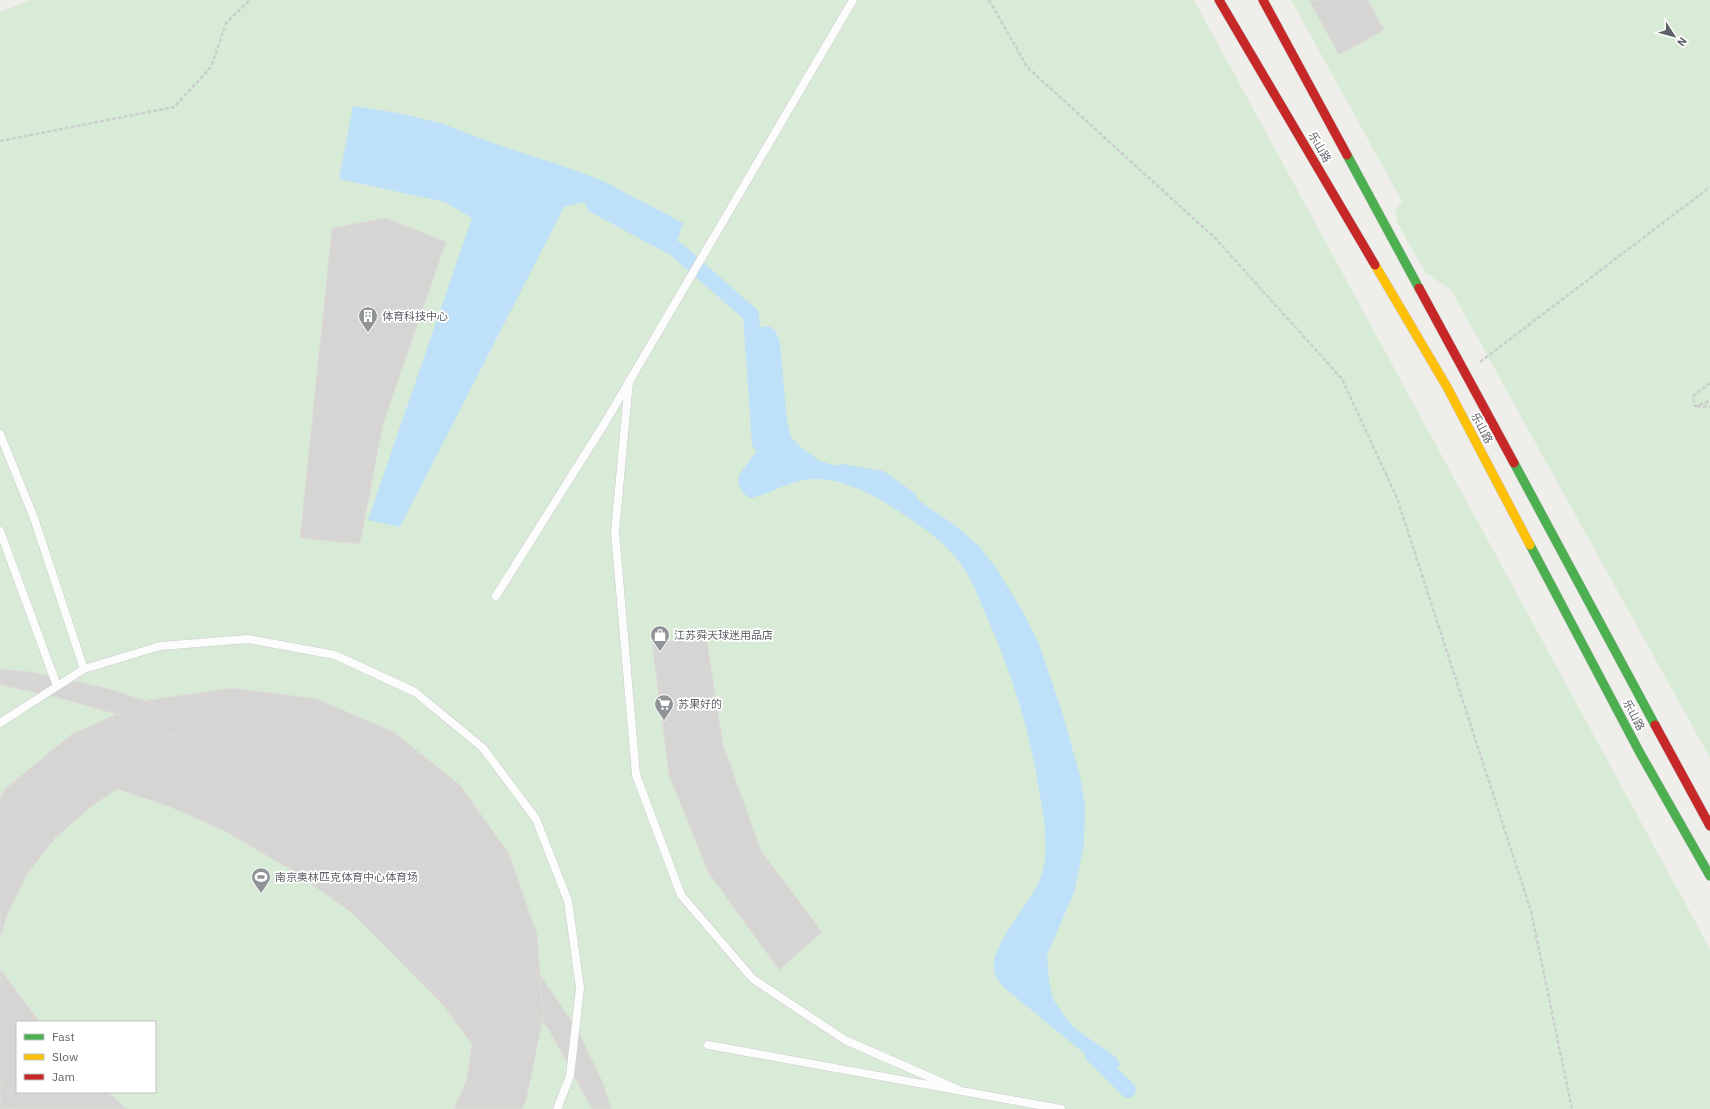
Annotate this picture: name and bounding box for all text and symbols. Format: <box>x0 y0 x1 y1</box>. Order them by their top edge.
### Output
north arrow <box>1654 16 1694 56</box>
text: N <box>1674 35 1690 49</box>
street label: 乐山路 <box>1306 129 1334 165</box>
building icon: 体育科技中心 <box>357 305 379 333</box>
place label: 体育科技中心 <box>382 309 448 323</box>
street label: 乐山路 <box>1468 410 1496 446</box>
shop icon: 江苏舜天球迷用品店 <box>649 624 671 652</box>
place label: 江苏舜天球迷用品店 <box>674 628 773 642</box>
supermarket icon: 苏果好的 <box>653 693 675 721</box>
place label: 苏果好的 <box>678 697 722 711</box>
street label: 乐山路 <box>1620 697 1648 733</box>
sports icon: 南京奥林匹克体育中心体育场 <box>250 866 272 894</box>
place label: 南京奥林匹克体育中心体育场 <box>275 870 418 884</box>
legend <box>16 1021 156 1093</box>
text: Fast <box>52 1029 75 1044</box>
text: Slow <box>52 1049 78 1064</box>
text: Jam <box>52 1069 75 1084</box>

